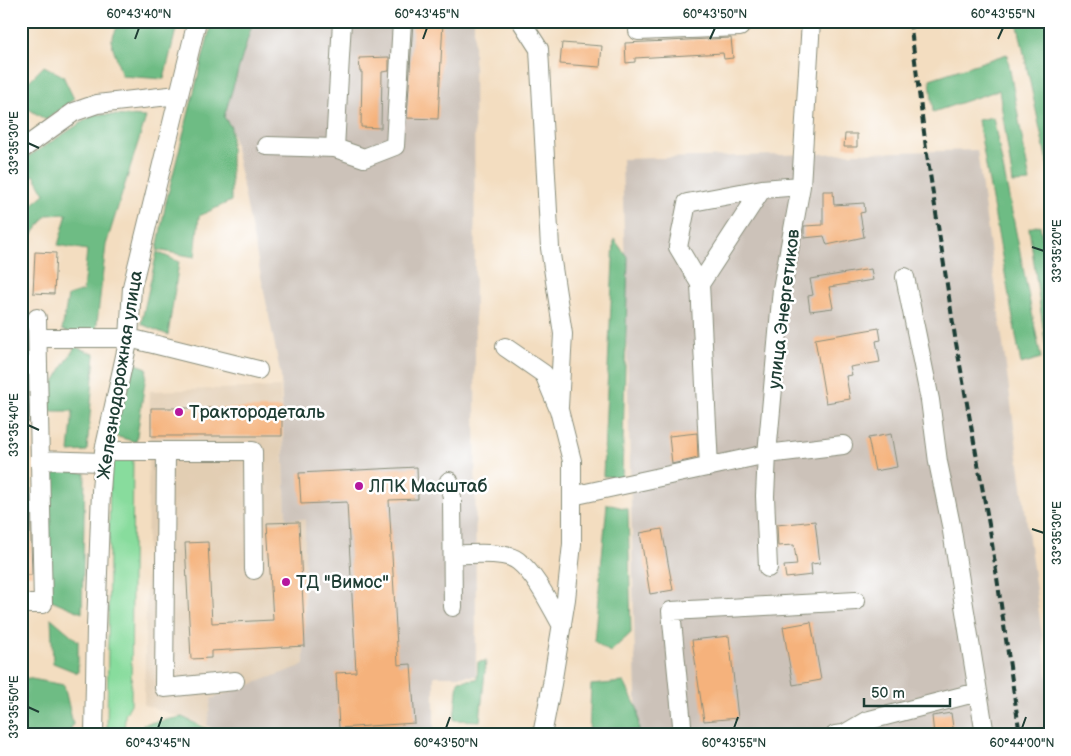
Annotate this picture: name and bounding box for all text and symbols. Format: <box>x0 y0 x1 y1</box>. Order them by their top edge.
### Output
text: 60°43'40"N <box>106 7 172 22</box>
text: 60°43'45"N <box>394 7 460 22</box>
text: 60°43'50"N <box>683 7 747 22</box>
text: 60°43'55"N <box>971 7 1035 22</box>
text: 33°35'30"E <box>7 111 22 175</box>
text: 33°35'20"E <box>1050 219 1065 283</box>
street label: улица Энергетиков <box>764 227 804 390</box>
street label: Железнодорожная улица <box>93 269 147 481</box>
text: 33°35'40"E <box>7 393 22 457</box>
place label: Трактородеталь <box>189 402 325 423</box>
marker: Трактородеталь <box>173 406 185 418</box>
place label: ЛПК Масштаб <box>368 476 487 497</box>
marker: ЛПК Масштаб <box>353 480 365 492</box>
text: 33°35'30"E <box>1050 501 1065 565</box>
place label: ТД "Вимос" <box>296 572 389 593</box>
marker: ТД "Вимос" <box>280 576 292 588</box>
text: 33°35'50"E <box>7 675 22 739</box>
scale bar <box>864 676 950 708</box>
text: 50 m <box>871 684 905 703</box>
text: 60°43'45"N <box>125 736 191 751</box>
text: 60°43'50"N <box>414 736 478 751</box>
text: 60°43'55"N <box>702 736 766 751</box>
text: 60°44'00"N <box>990 736 1054 751</box>

